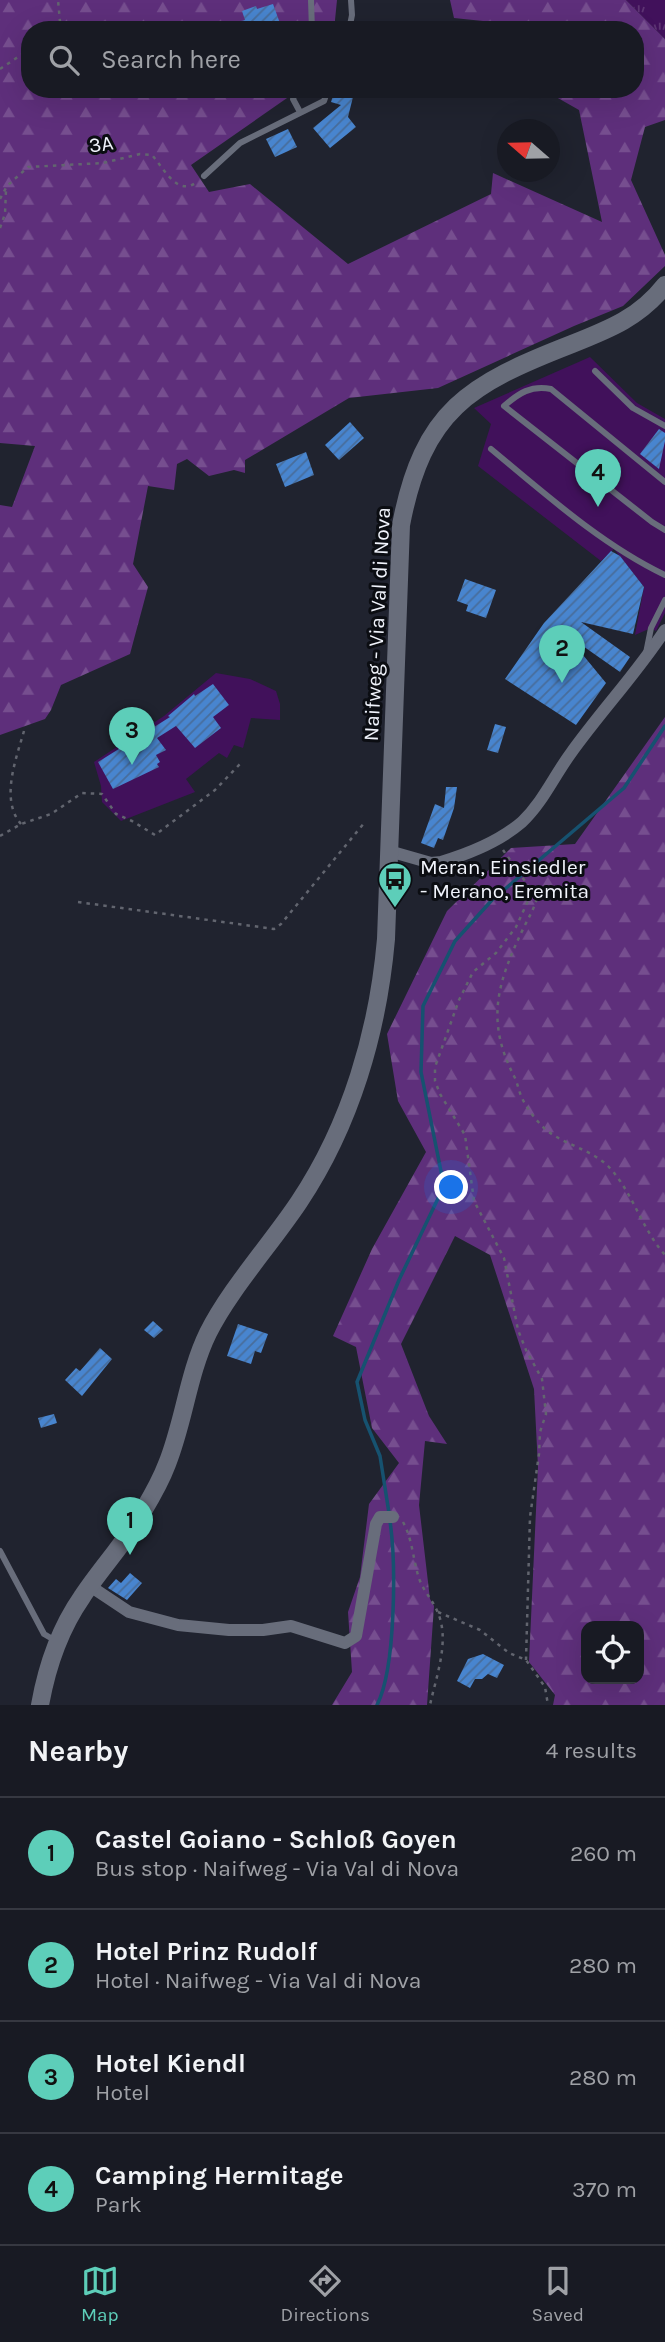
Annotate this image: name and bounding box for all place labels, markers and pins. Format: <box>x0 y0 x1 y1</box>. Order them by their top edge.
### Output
pin: 4 <box>575 449 621 507</box>
pin: 2 <box>539 625 585 683</box>
pin: 3 <box>109 707 155 765</box>
place label: Meran, Einsiedler - Merano, Eremita <box>420 855 589 903</box>
bus stop icon: Meran, Einsiedler - Merano, Eremita <box>376 860 414 909</box>
pin: 1 <box>107 1497 153 1555</box>

